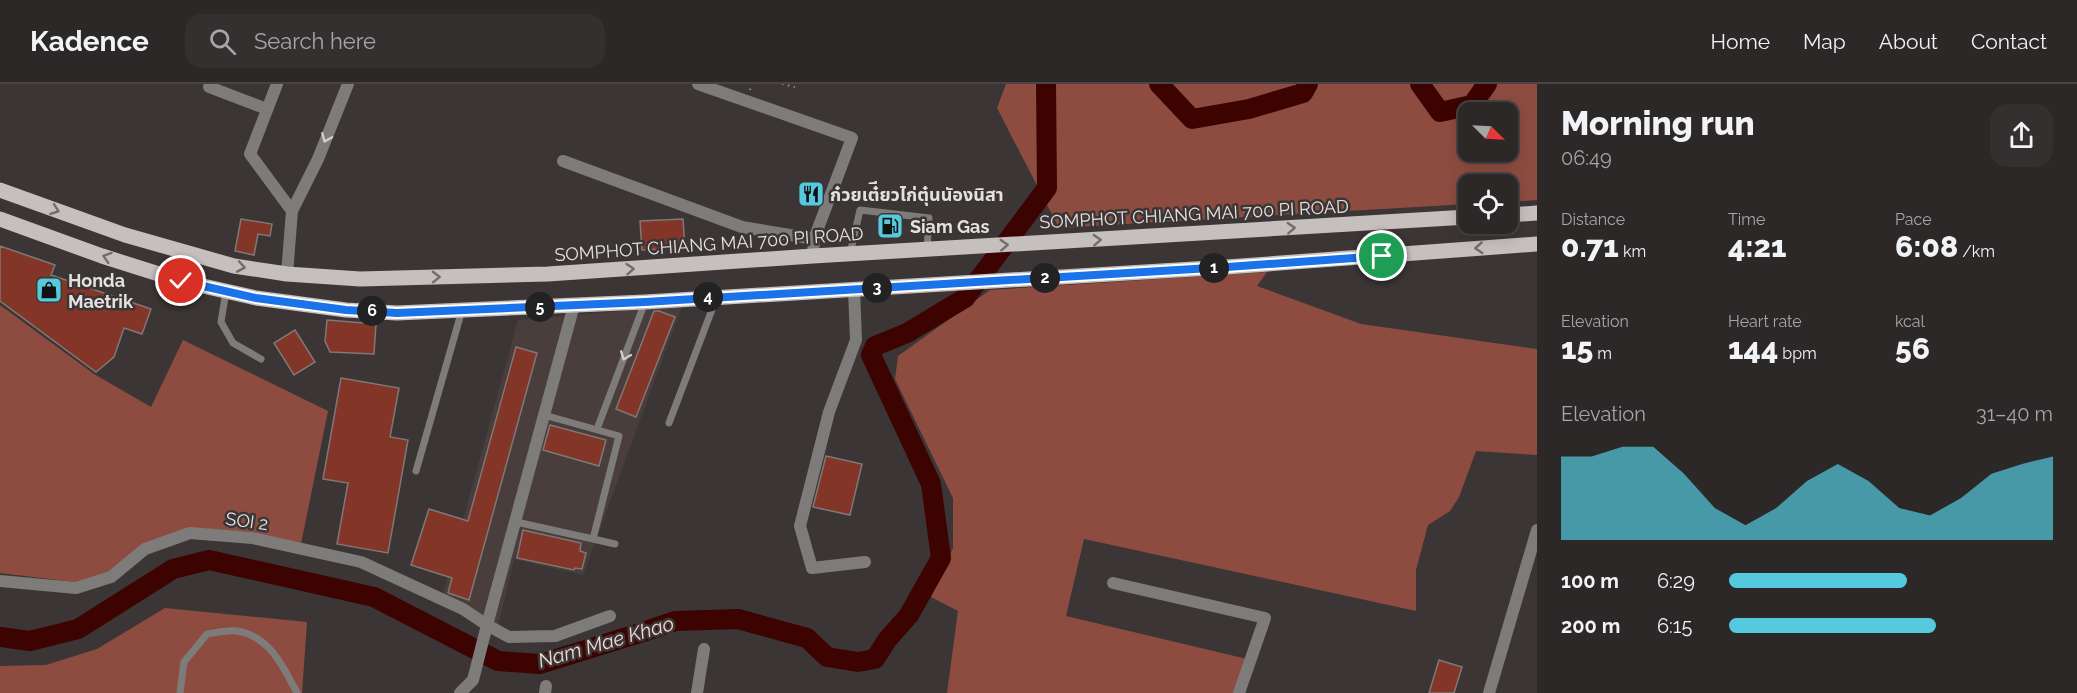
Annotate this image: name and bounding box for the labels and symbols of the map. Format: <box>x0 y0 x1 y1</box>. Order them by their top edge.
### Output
north arrow <box>1458 102 1518 162</box>
one-way arrow <box>321 132 333 143</box>
restaurant icon: ก๋วยเต๋ียวไก่ตุ๋นนัองนิสา <box>796 179 826 209</box>
place label: ก๋วยเต๋ียวไก่ตุ๋นนัองนิสา <box>830 180 1004 206</box>
street label: SOMPHOT CHIANG MAI 700 PI ROAD <box>1039 195 1349 233</box>
one-way arrow <box>49 202 60 215</box>
fuel station icon: Siam Gas <box>875 211 905 241</box>
place label: Siam Gas <box>910 216 989 237</box>
one-way arrow <box>1287 222 1296 235</box>
street label: SOMPHOT CHIANG MAI 700 PI ROAD <box>554 223 864 265</box>
pin <box>1356 230 1407 281</box>
one-way arrow <box>1092 234 1101 247</box>
one-way arrow <box>1000 239 1009 252</box>
one-way arrow <box>1474 242 1483 255</box>
one-way arrow <box>102 252 113 265</box>
pin: 1 <box>1199 253 1229 283</box>
pin <box>155 255 206 306</box>
one-way arrow <box>236 260 246 273</box>
one-way arrow <box>626 262 635 275</box>
pin: 2 <box>1030 263 1060 293</box>
place label: Honda Maetrik <box>68 270 134 312</box>
one-way arrow <box>431 271 440 283</box>
pin: 3 <box>862 273 892 303</box>
shop icon: Honda Maetrik <box>34 275 64 305</box>
pin: 4 <box>693 282 723 312</box>
pin: 5 <box>525 292 555 322</box>
pin: 6 <box>357 296 387 326</box>
one-way arrow <box>619 350 632 361</box>
street label: SOI 2 <box>224 508 270 534</box>
water label: Nam Mae Khao <box>535 611 677 673</box>

